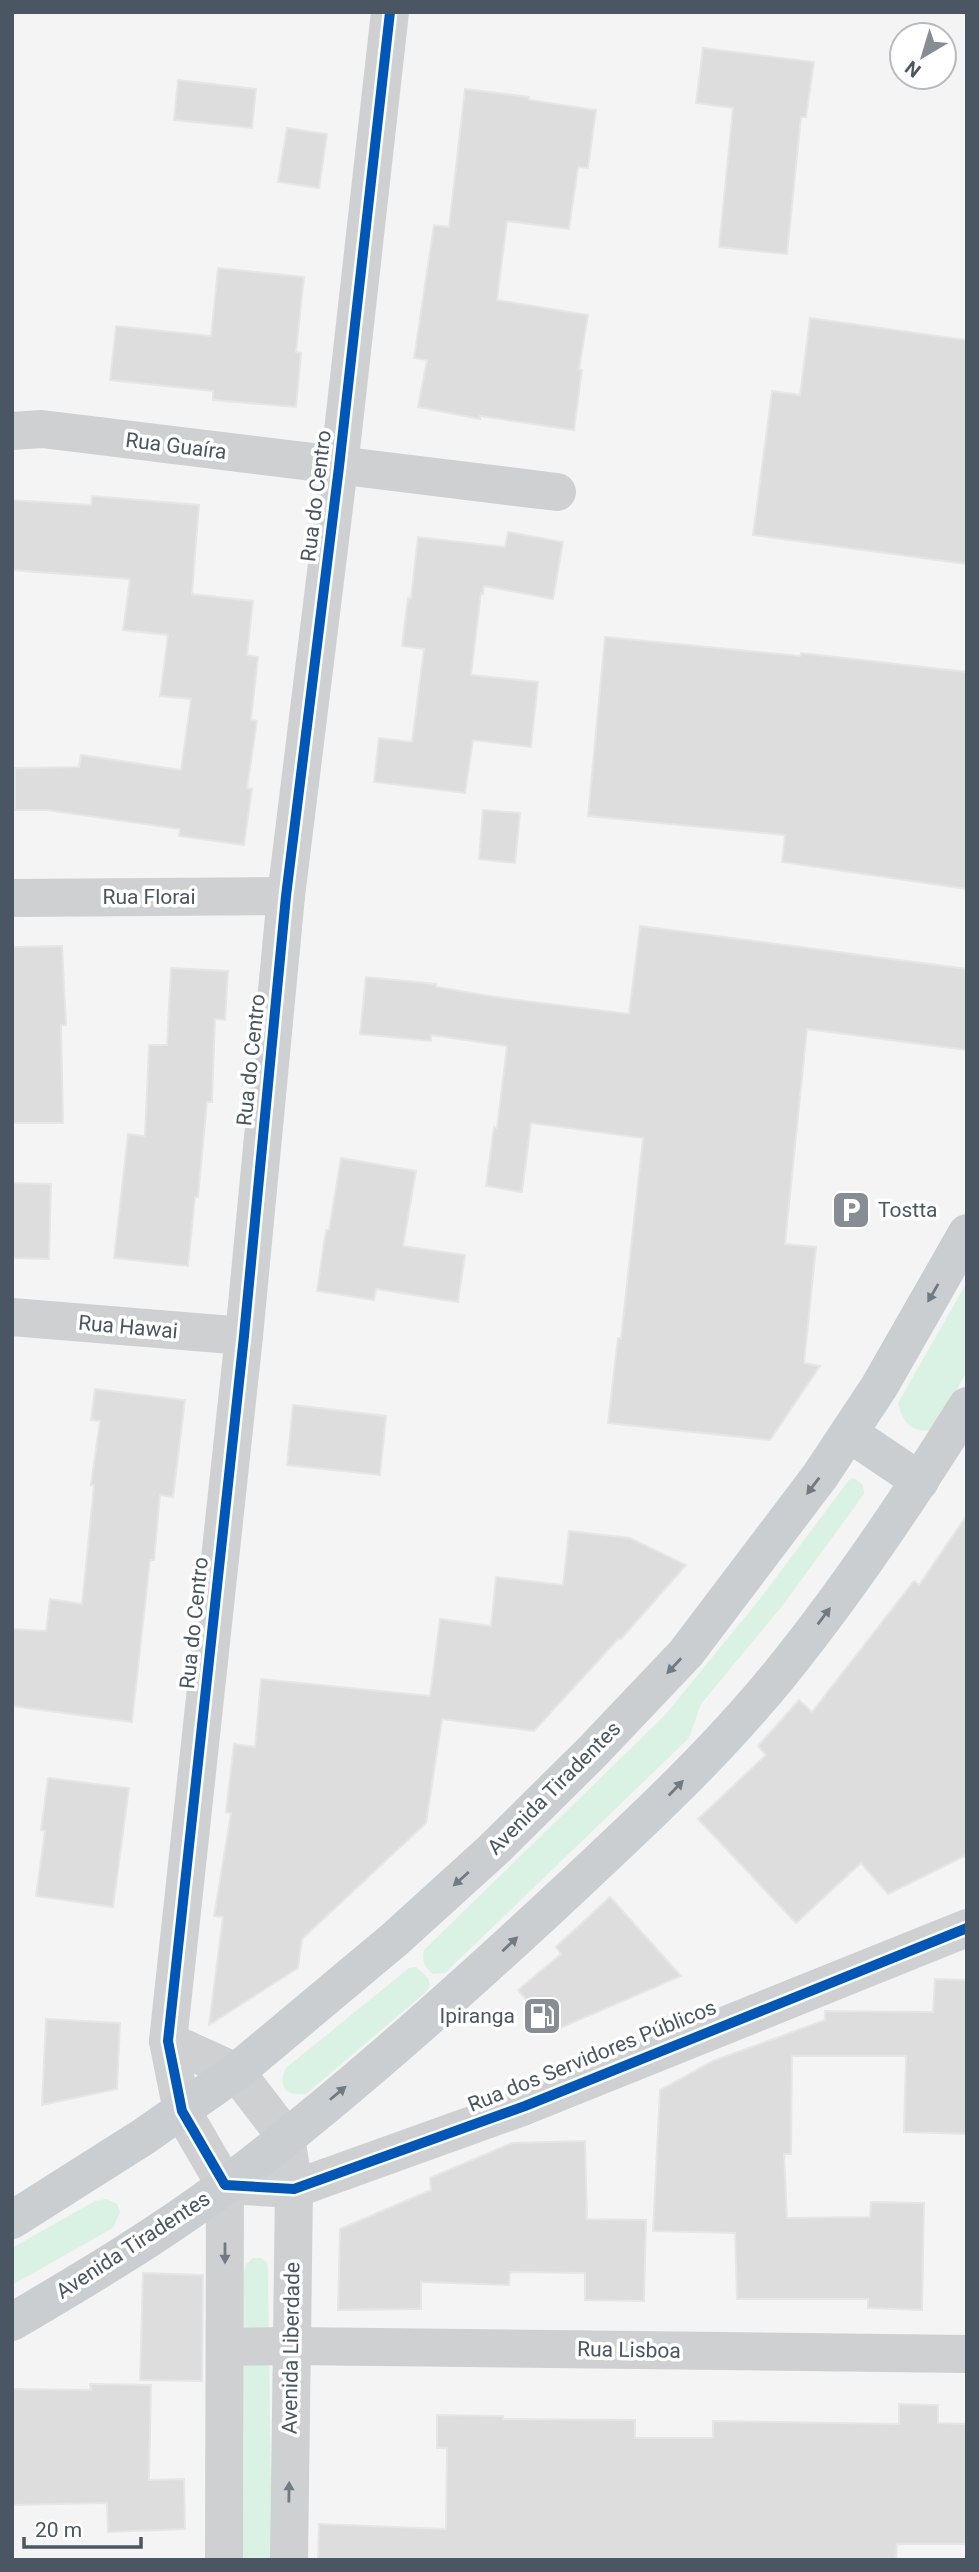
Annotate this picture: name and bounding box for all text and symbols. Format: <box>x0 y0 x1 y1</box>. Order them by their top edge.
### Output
north arrow <box>888 21 958 91</box>
text: N <box>900 56 925 82</box>
street label: Rua Guaíra <box>124 428 228 464</box>
street label: Rua do Centro <box>296 429 336 563</box>
street label: Rua Florai <box>102 885 196 909</box>
street label: Rua do Centro <box>232 993 270 1127</box>
parking icon: Tostta <box>830 1189 872 1231</box>
place label: Tostta <box>878 1198 938 1222</box>
one-way arrow <box>927 1283 939 1302</box>
street label: Rua Hawai <box>77 1311 179 1343</box>
one-way arrow <box>807 1477 821 1495</box>
street label: Rua do Centro <box>175 1556 213 1690</box>
one-way arrow <box>817 1607 831 1625</box>
one-way arrow <box>666 1657 682 1675</box>
street label: Avenida Tiradentes <box>482 1716 626 1860</box>
one-way arrow <box>667 1780 683 1797</box>
one-way arrow <box>453 1870 470 1886</box>
one-way arrow <box>501 1936 518 1952</box>
street label: Rua dos Servidores Públicos <box>464 1995 720 2117</box>
fuel station icon: Ipiranga <box>521 1995 563 2037</box>
place label: Ipiranga <box>439 2004 515 2028</box>
one-way arrow <box>330 2086 347 2101</box>
street label: Avenida Tiradentes <box>52 2186 214 2304</box>
one-way arrow <box>219 2243 231 2265</box>
street label: Avenida Liberdade <box>278 2262 304 2434</box>
street label: Rua Lisboa <box>577 2337 681 2363</box>
one-way arrow <box>284 2480 295 2502</box>
scale bar <box>24 2506 142 2550</box>
text: 20 m <box>35 2518 82 2542</box>

